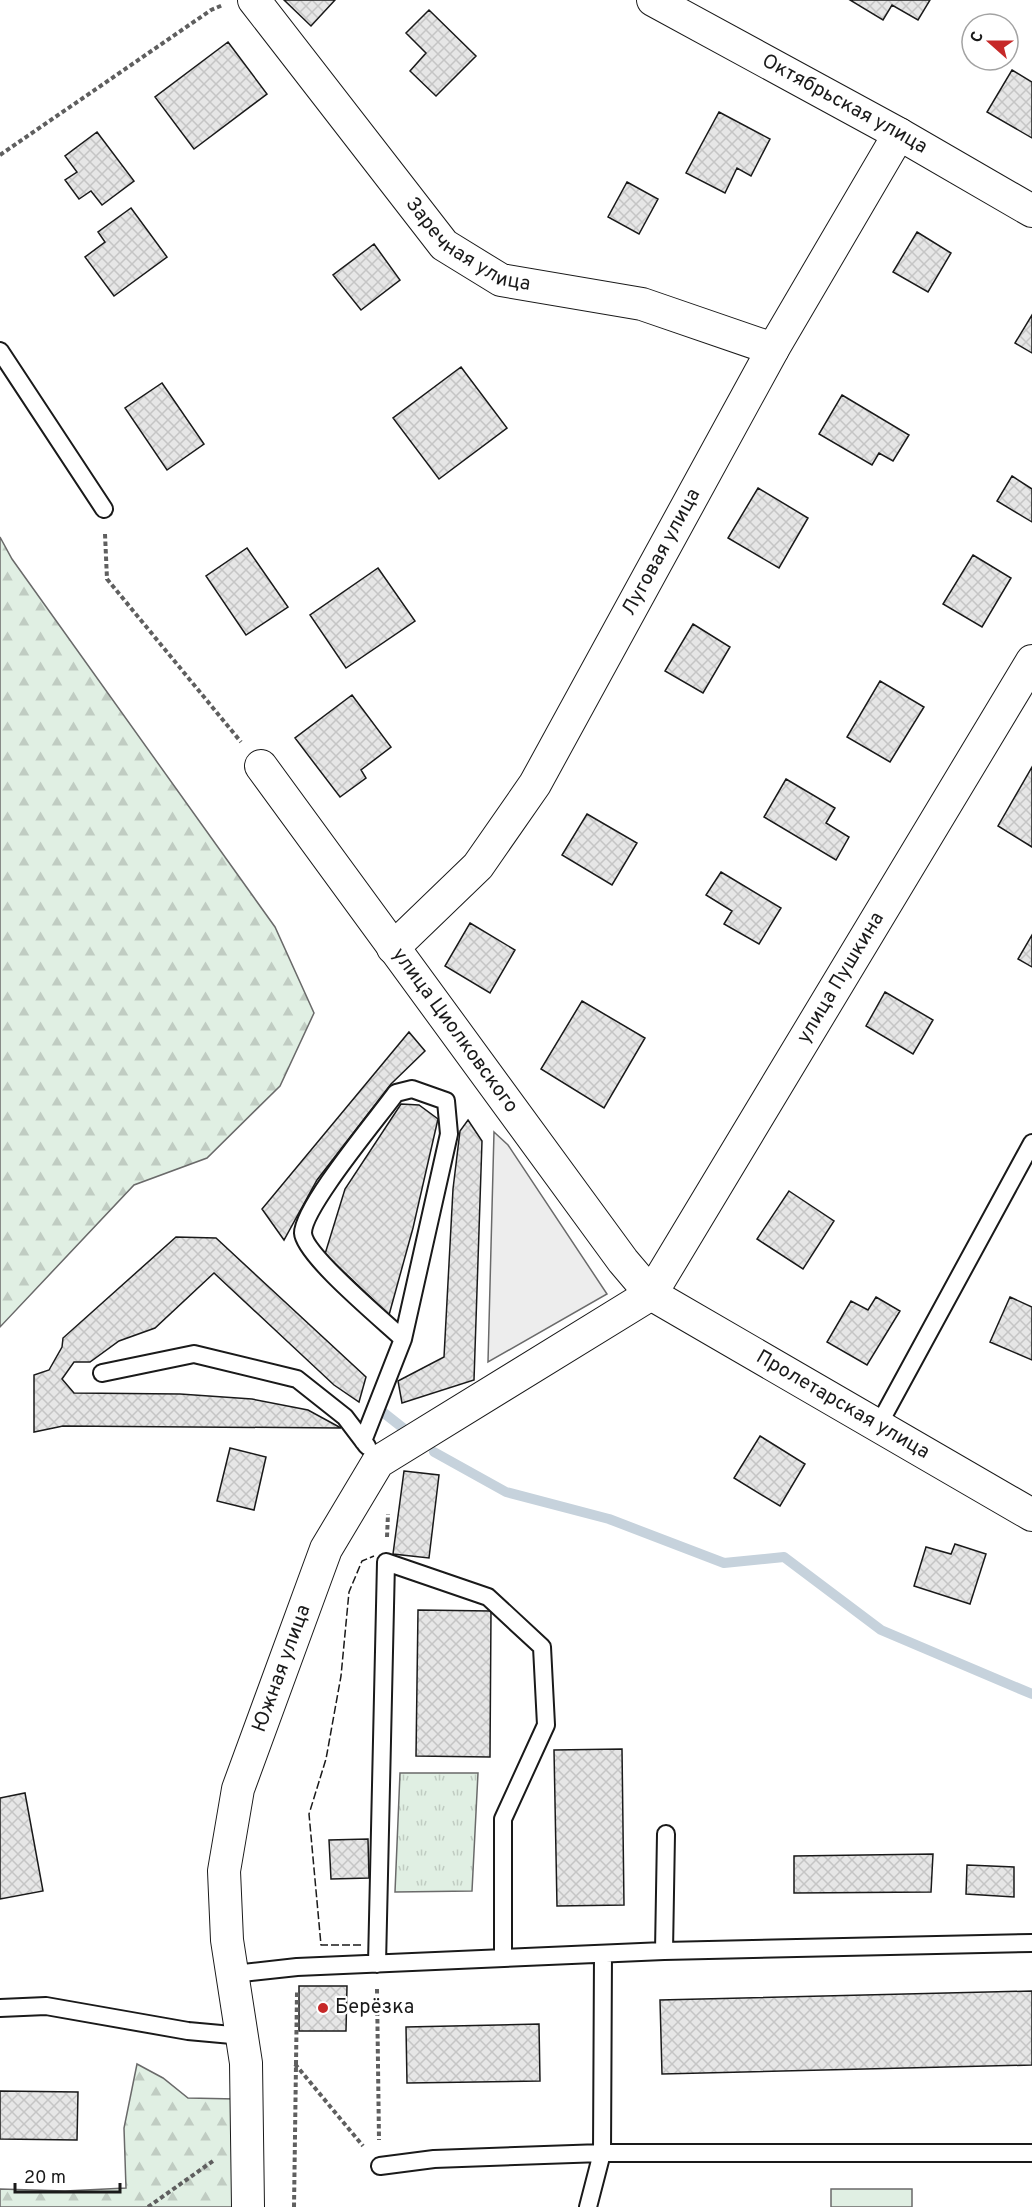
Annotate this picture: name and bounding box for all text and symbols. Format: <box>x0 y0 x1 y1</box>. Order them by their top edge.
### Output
north arrow <box>960 12 1020 72</box>
text: С <box>967 29 989 46</box>
street label: Октябрьская улица <box>757 49 932 161</box>
street label: Заречная улица <box>399 192 533 298</box>
street label: Луговая улица <box>616 484 707 621</box>
street label: улица Пушкина <box>792 908 891 1049</box>
street label: улица Циолковского <box>386 943 524 1119</box>
street label: Пролетарская улица <box>751 1345 934 1466</box>
street label: Южная улица <box>247 1601 317 1736</box>
place label: Берёзка <box>335 1995 414 2021</box>
marker: Берёзка <box>316 2001 330 2015</box>
scale bar <box>15 2156 120 2194</box>
text: 20 m <box>24 2167 66 2190</box>

